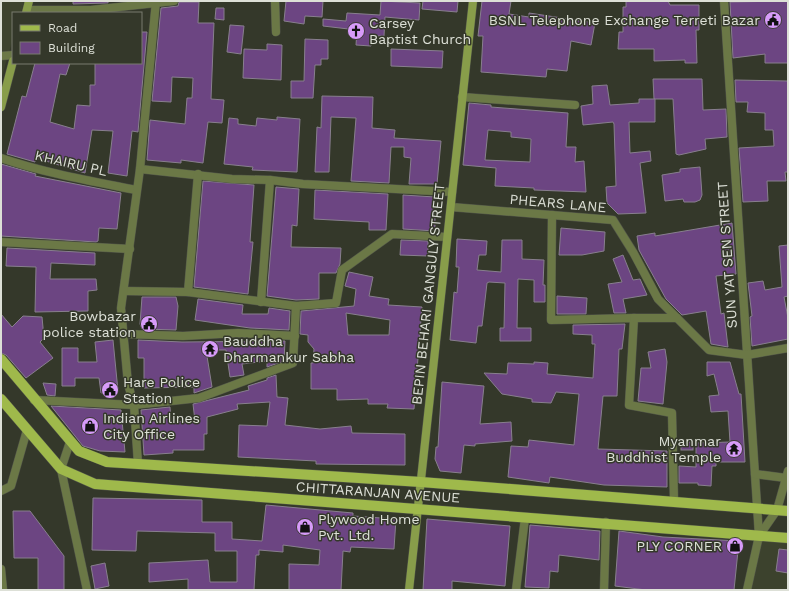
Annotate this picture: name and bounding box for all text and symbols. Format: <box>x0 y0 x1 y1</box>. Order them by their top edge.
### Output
public building icon: BSNL Telephone Exchange Terreti Bazar <box>763 10 783 30</box>
legend <box>12 12 142 64</box>
place label: BSNL Telephone Exchange Terreti Bazar <box>489 12 760 28</box>
place label: Carsey Baptist Church <box>369 15 471 47</box>
text: Road <box>48 21 77 35</box>
church icon: Carsey Baptist Church <box>346 21 366 41</box>
text: Building <box>48 41 95 55</box>
street label: KHAIRU PL <box>33 147 109 179</box>
street label: SUN YAT SEN STREET <box>714 181 740 329</box>
street label: BEPIN BEHARI GANGULY STREET <box>408 182 448 406</box>
street label: PHEARS LANE <box>509 191 607 215</box>
place label: Bowbazar police station <box>43 308 136 340</box>
public building icon: Bowbazar police station <box>139 314 159 334</box>
place label: Bauddha Dharmankur Sabha <box>223 333 354 365</box>
temple icon: Bauddha Dharmankur Sabha <box>200 339 220 359</box>
place label: Hare Police Station <box>123 374 200 406</box>
public building icon: Hare Police Station <box>100 380 120 400</box>
place label: Indian Airlines City Office <box>103 410 200 442</box>
shop icon: Indian Airlines City Office <box>80 416 100 436</box>
place label: Myanmar Buddhist Temple <box>606 433 721 465</box>
temple icon: Myanmar Buddhist Temple <box>724 439 744 459</box>
street label: CHITTARANJAN AVENUE <box>295 478 461 506</box>
place label: Plywood Home Pvt. Ltd. <box>318 511 420 543</box>
shop icon: Plywood Home Pvt. Ltd. <box>295 517 315 537</box>
shop icon: PLY CORNER <box>725 536 745 556</box>
place label: PLY CORNER <box>637 538 722 554</box>

